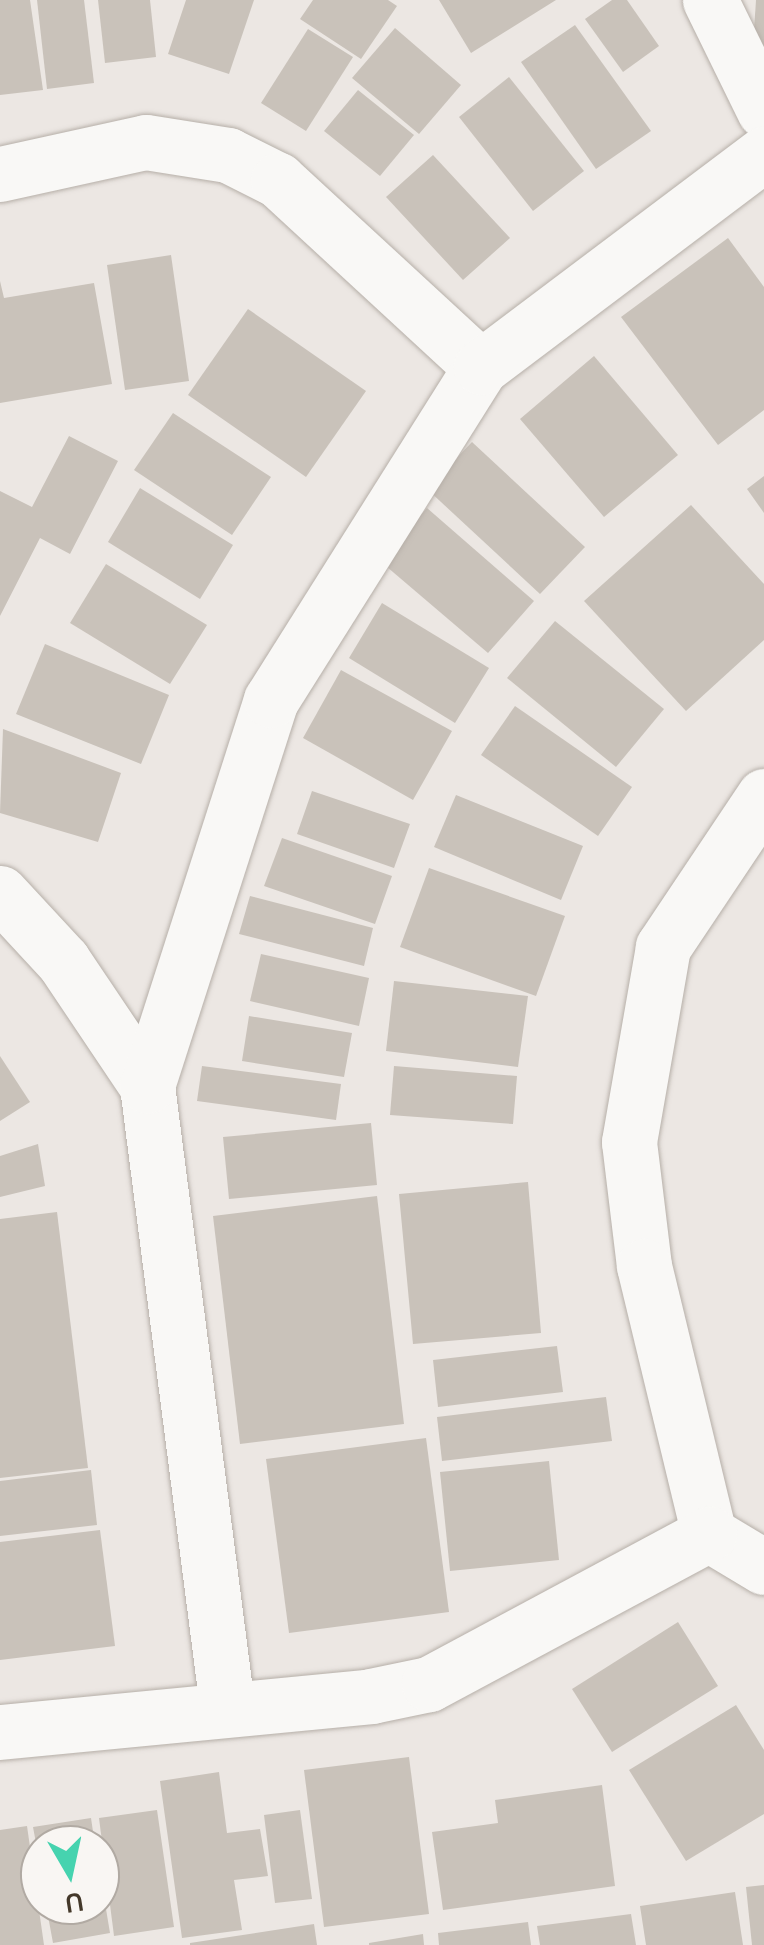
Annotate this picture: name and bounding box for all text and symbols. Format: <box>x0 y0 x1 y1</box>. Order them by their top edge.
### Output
north arrow <box>20 1825 120 1925</box>
text: U <box>62 1885 87 1921</box>

